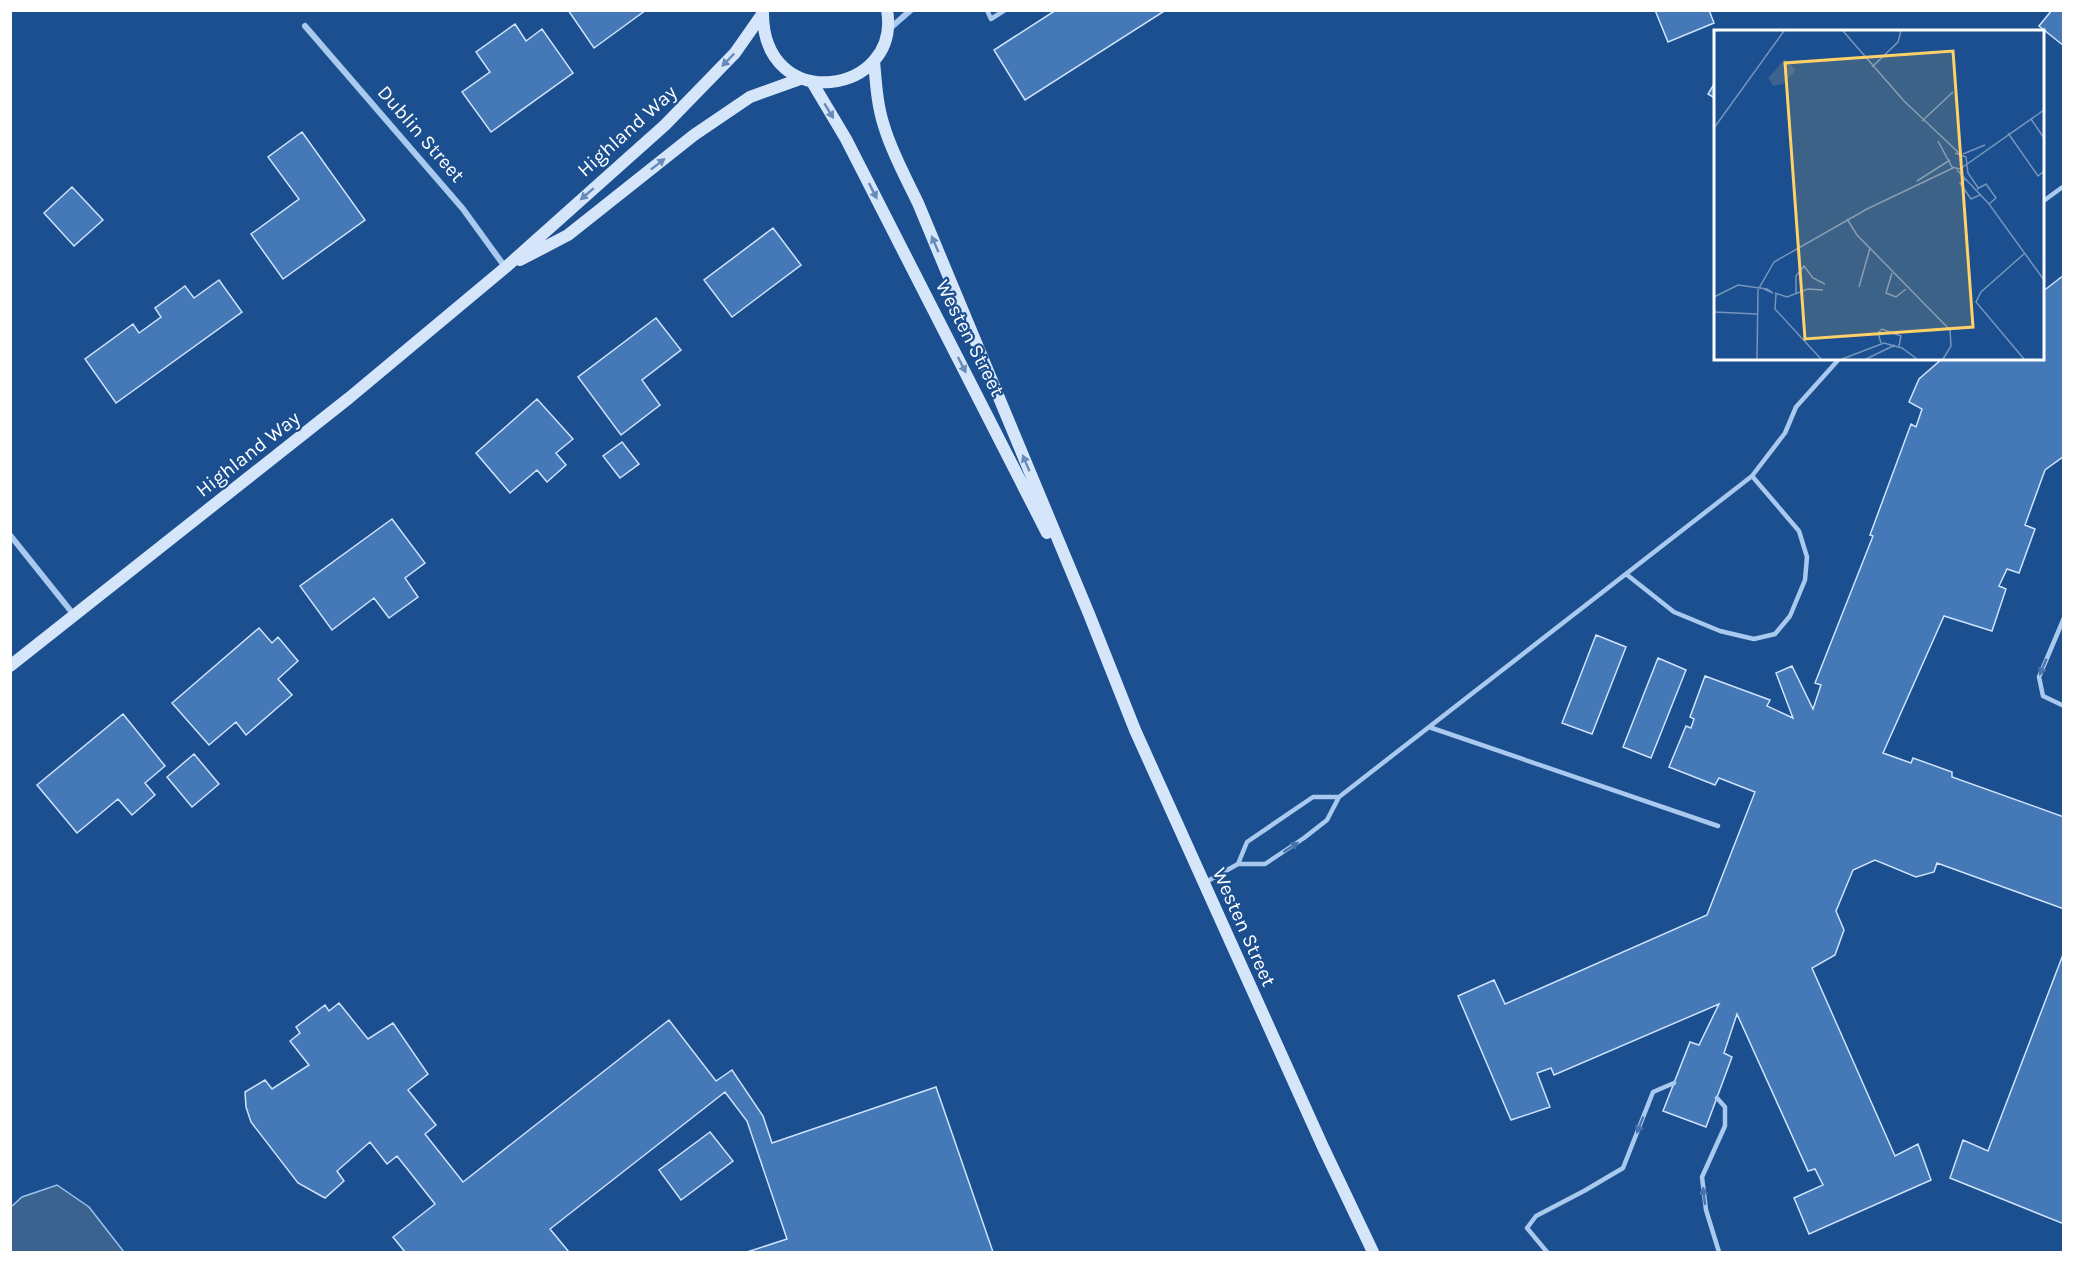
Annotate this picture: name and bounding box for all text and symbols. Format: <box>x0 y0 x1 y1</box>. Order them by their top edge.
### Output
inset map <box>1714 30 2044 360</box>
one-way arrow <box>722 53 736 67</box>
street label: Highland Way <box>573 80 681 182</box>
street label: Dublin Street <box>373 81 469 187</box>
one-way arrow <box>824 103 834 120</box>
one-way arrow <box>650 159 665 171</box>
one-way arrow <box>868 183 877 200</box>
one-way arrow <box>580 187 595 200</box>
one-way arrow <box>930 235 939 253</box>
street label: Westen Street <box>931 276 1009 400</box>
one-way arrow <box>956 356 966 374</box>
street label: Highland Way <box>191 406 305 502</box>
one-way arrow <box>1021 454 1030 472</box>
one-way arrow <box>2038 659 2048 677</box>
one-way arrow <box>1283 841 1299 853</box>
street label: Westen Street <box>1208 864 1281 990</box>
one-way arrow <box>1635 1116 1644 1134</box>
one-way arrow <box>1700 1186 1709 1205</box>

